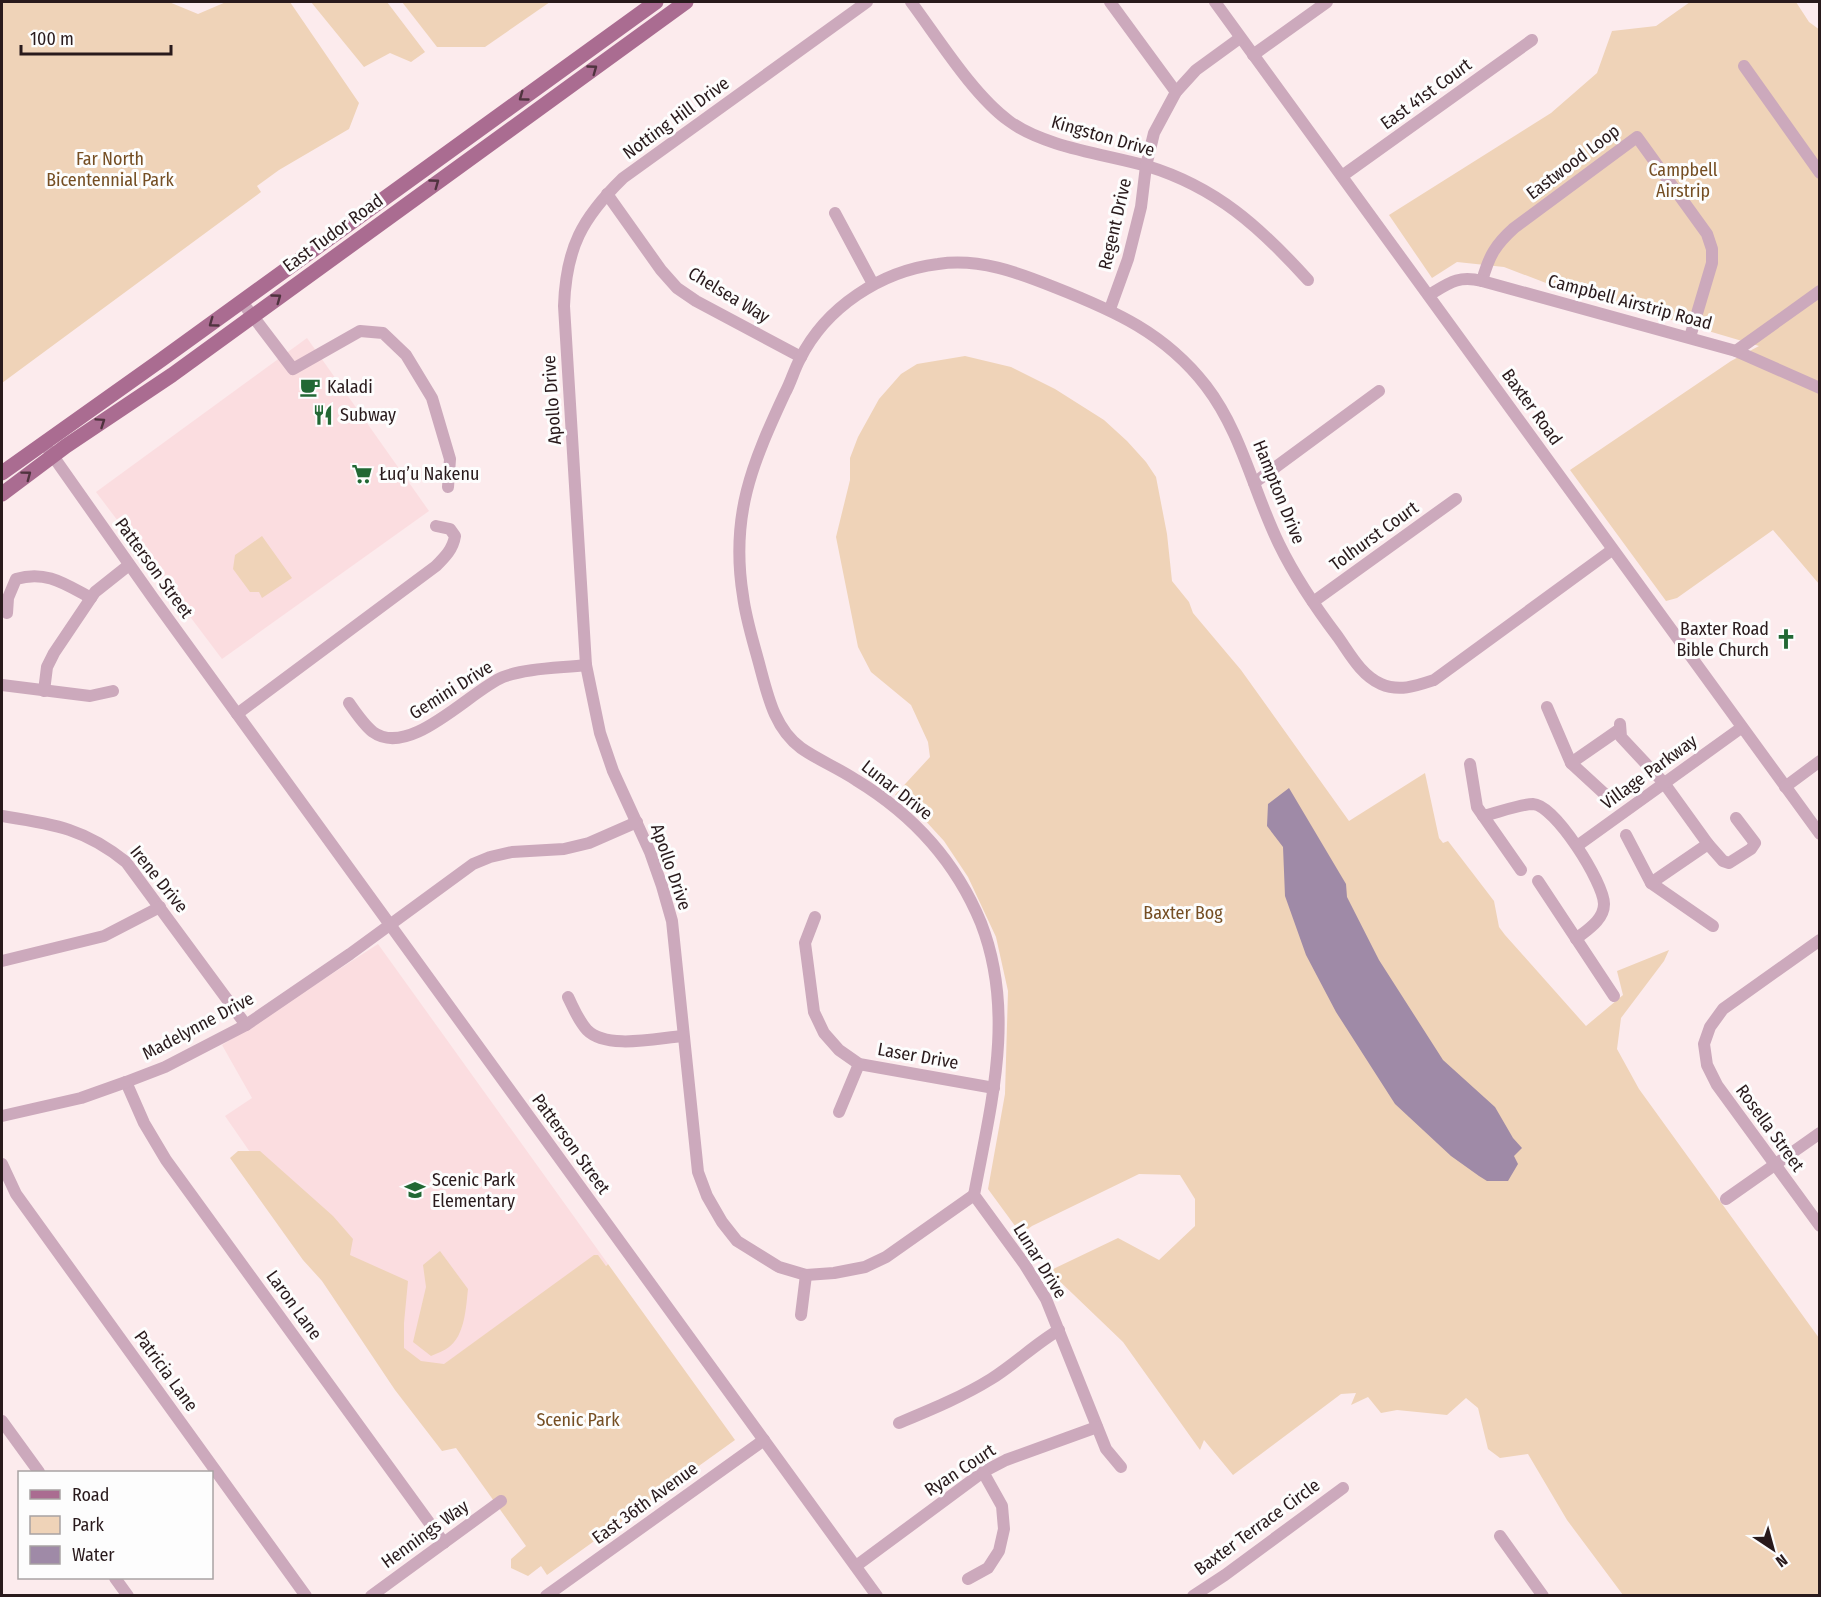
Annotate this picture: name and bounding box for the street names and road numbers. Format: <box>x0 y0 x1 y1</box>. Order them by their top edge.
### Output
street label: East 41st Court <box>1376 54 1476 134</box>
street label: Notting Hill Drive <box>618 72 734 164</box>
street label: Kingston Drive <box>1049 111 1157 161</box>
street label: Eastwood Loop <box>1522 120 1624 204</box>
street label: Regent Drive <box>1094 176 1136 272</box>
street label: East Tudor Road <box>279 189 387 277</box>
street label: Chelsea Way <box>684 262 774 328</box>
street label: Campbell Airstrip Road <box>1546 270 1714 334</box>
street label: Apollo Drive <box>538 354 566 446</box>
street label: Baxter Road <box>1497 365 1567 449</box>
street label: Hampton Drive <box>1248 437 1310 547</box>
street label: Tolhurst Court <box>1325 496 1423 576</box>
street label: Patterson Street <box>110 513 198 623</box>
street label: Gemini Drive <box>405 656 497 724</box>
street label: Village Parkway <box>1597 730 1701 814</box>
street label: Lunar Drive <box>857 755 937 825</box>
street label: Apollo Drive <box>646 821 696 913</box>
street label: Irene Drive <box>125 841 193 917</box>
street label: Madelynne Drive <box>139 987 258 1065</box>
street label: Laser Drive <box>876 1038 960 1074</box>
street label: Rosella Street <box>1731 1080 1809 1176</box>
street label: Patterson Street <box>527 1089 615 1199</box>
street label: Lunar Drive <box>1008 1220 1072 1303</box>
street label: Laron Lane <box>261 1266 327 1344</box>
street label: Patricia Lane <box>129 1326 203 1416</box>
street label: Ryan Court <box>920 1439 1000 1501</box>
street label: East 36th Avenue <box>588 1457 702 1549</box>
street label: Baxter Terrace Circle <box>1190 1474 1324 1580</box>
street label: Hennings Way <box>377 1495 473 1573</box>

